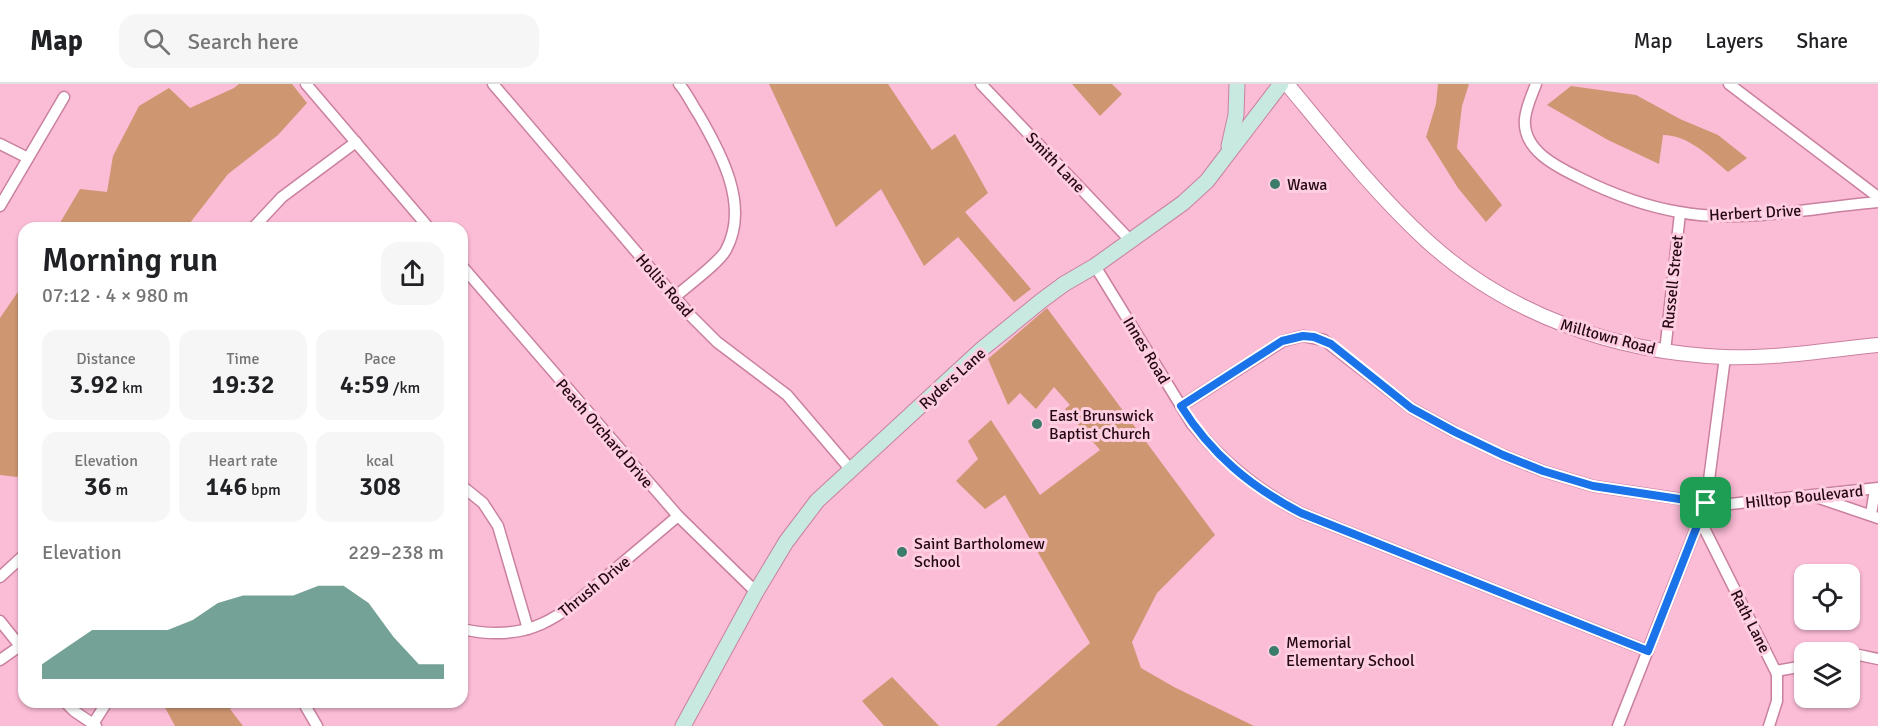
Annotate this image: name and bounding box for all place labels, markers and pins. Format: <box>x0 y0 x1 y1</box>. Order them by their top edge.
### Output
place label: Wawa <box>1287 175 1327 195</box>
marker: Wawa <box>1268 177 1282 191</box>
place label: East Brunswick Baptist Church <box>1049 406 1154 444</box>
marker: East Brunswick Baptist Church <box>1030 417 1044 431</box>
pin <box>1680 477 1731 528</box>
place label: Saint Bartholomew School <box>914 534 1045 572</box>
marker: Saint Bartholomew School <box>895 545 909 559</box>
place label: Memorial Elementary School <box>1286 633 1415 671</box>
marker: Memorial Elementary School <box>1267 644 1281 658</box>

